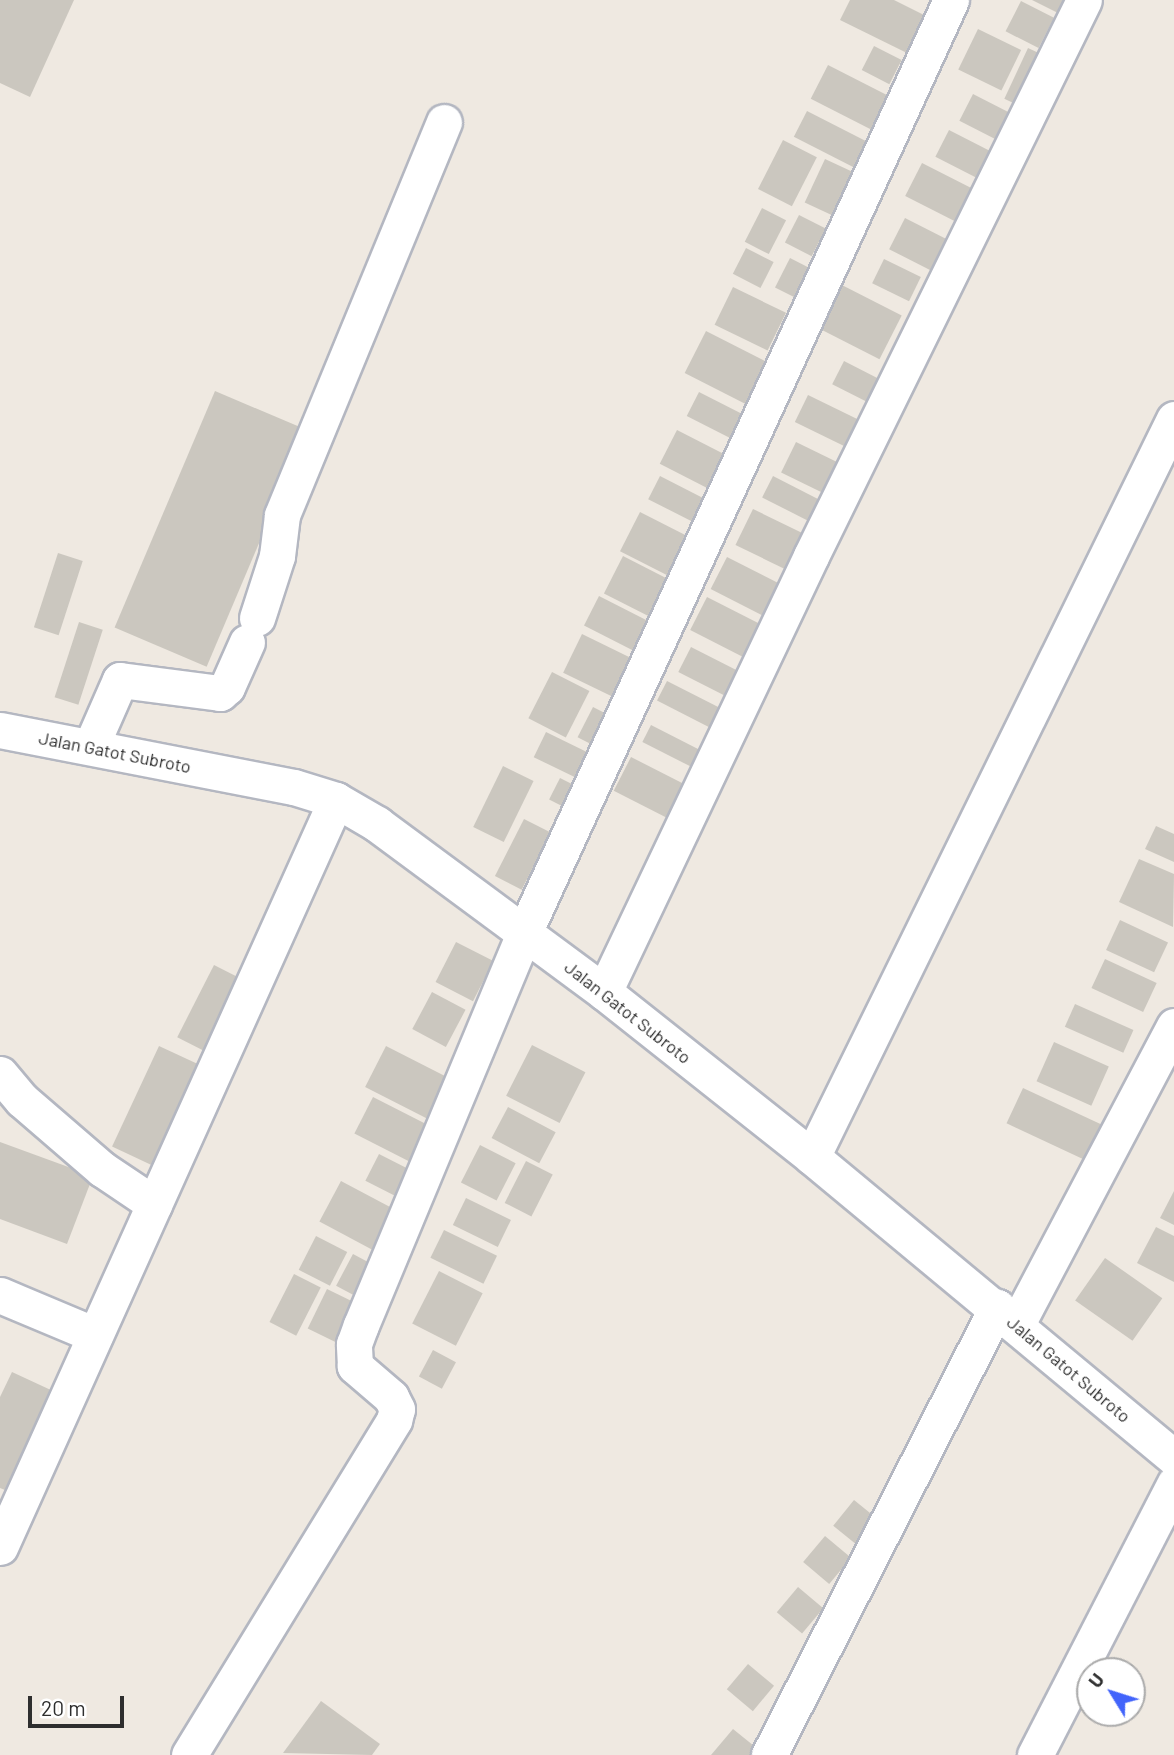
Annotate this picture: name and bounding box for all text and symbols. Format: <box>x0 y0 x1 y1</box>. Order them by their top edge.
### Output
street label: Jalan Gatot Subroto <box>37 727 193 777</box>
street label: Jalan Gatot Subroto <box>560 956 696 1068</box>
street label: Jalan Gatot Subroto <box>1003 1311 1135 1427</box>
north arrow <box>1076 1657 1146 1727</box>
text: U <box>1083 1668 1108 1692</box>
scale bar <box>32 1682 128 1726</box>
text: 20 m <box>41 1695 86 1720</box>

